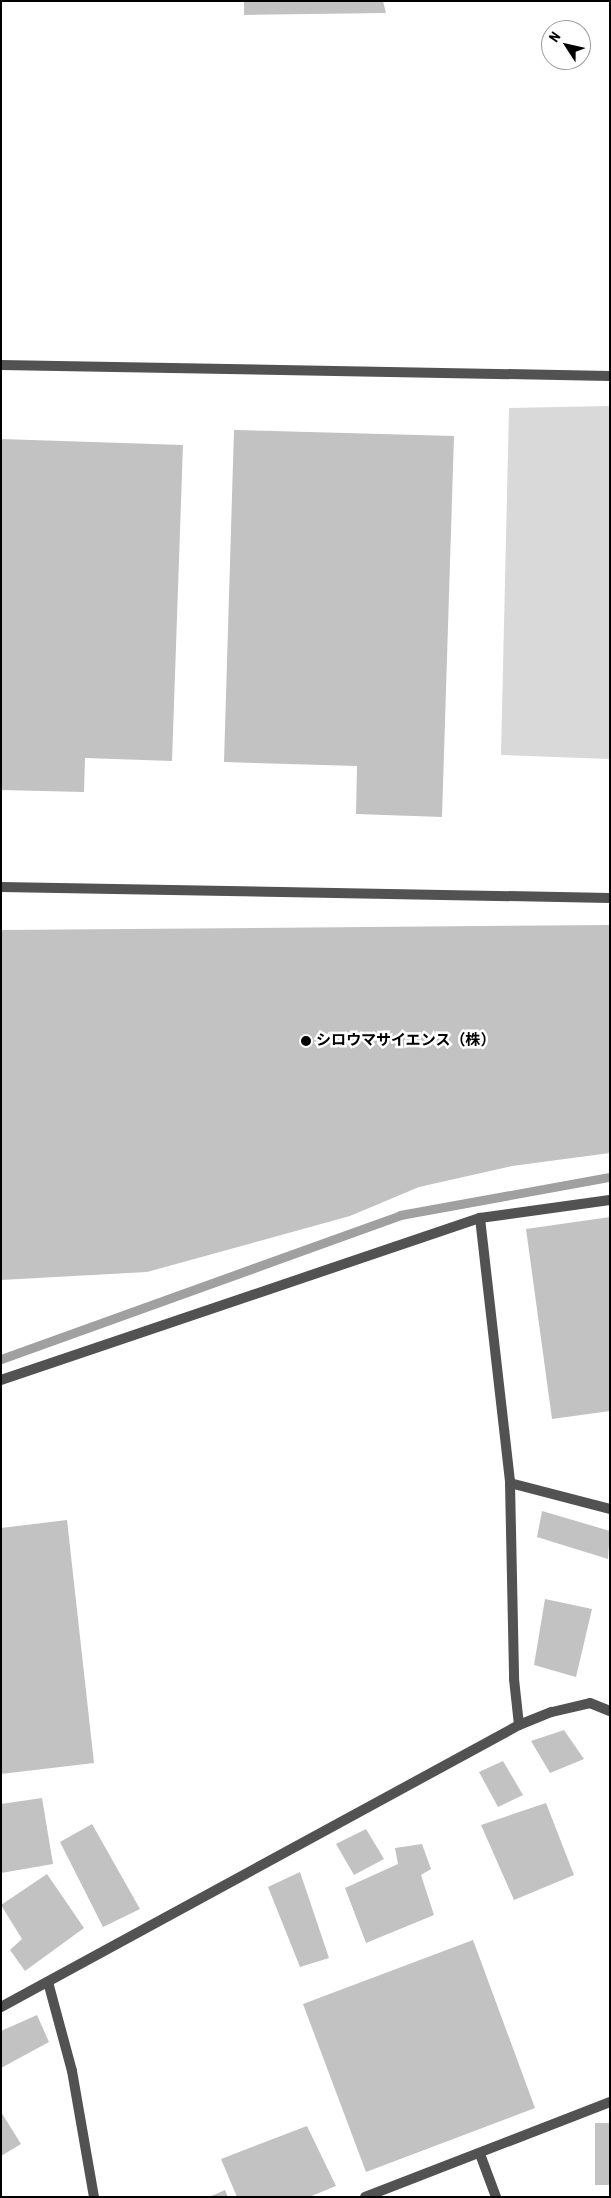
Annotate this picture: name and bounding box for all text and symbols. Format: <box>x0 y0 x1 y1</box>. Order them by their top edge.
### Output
north arrow <box>541 20 591 70</box>
text: N <box>546 29 564 45</box>
place label: シロウマサイエンス（株） <box>316 1032 496 1050</box>
marker: シロウマサイエンス（株） <box>300 1035 312 1047</box>

